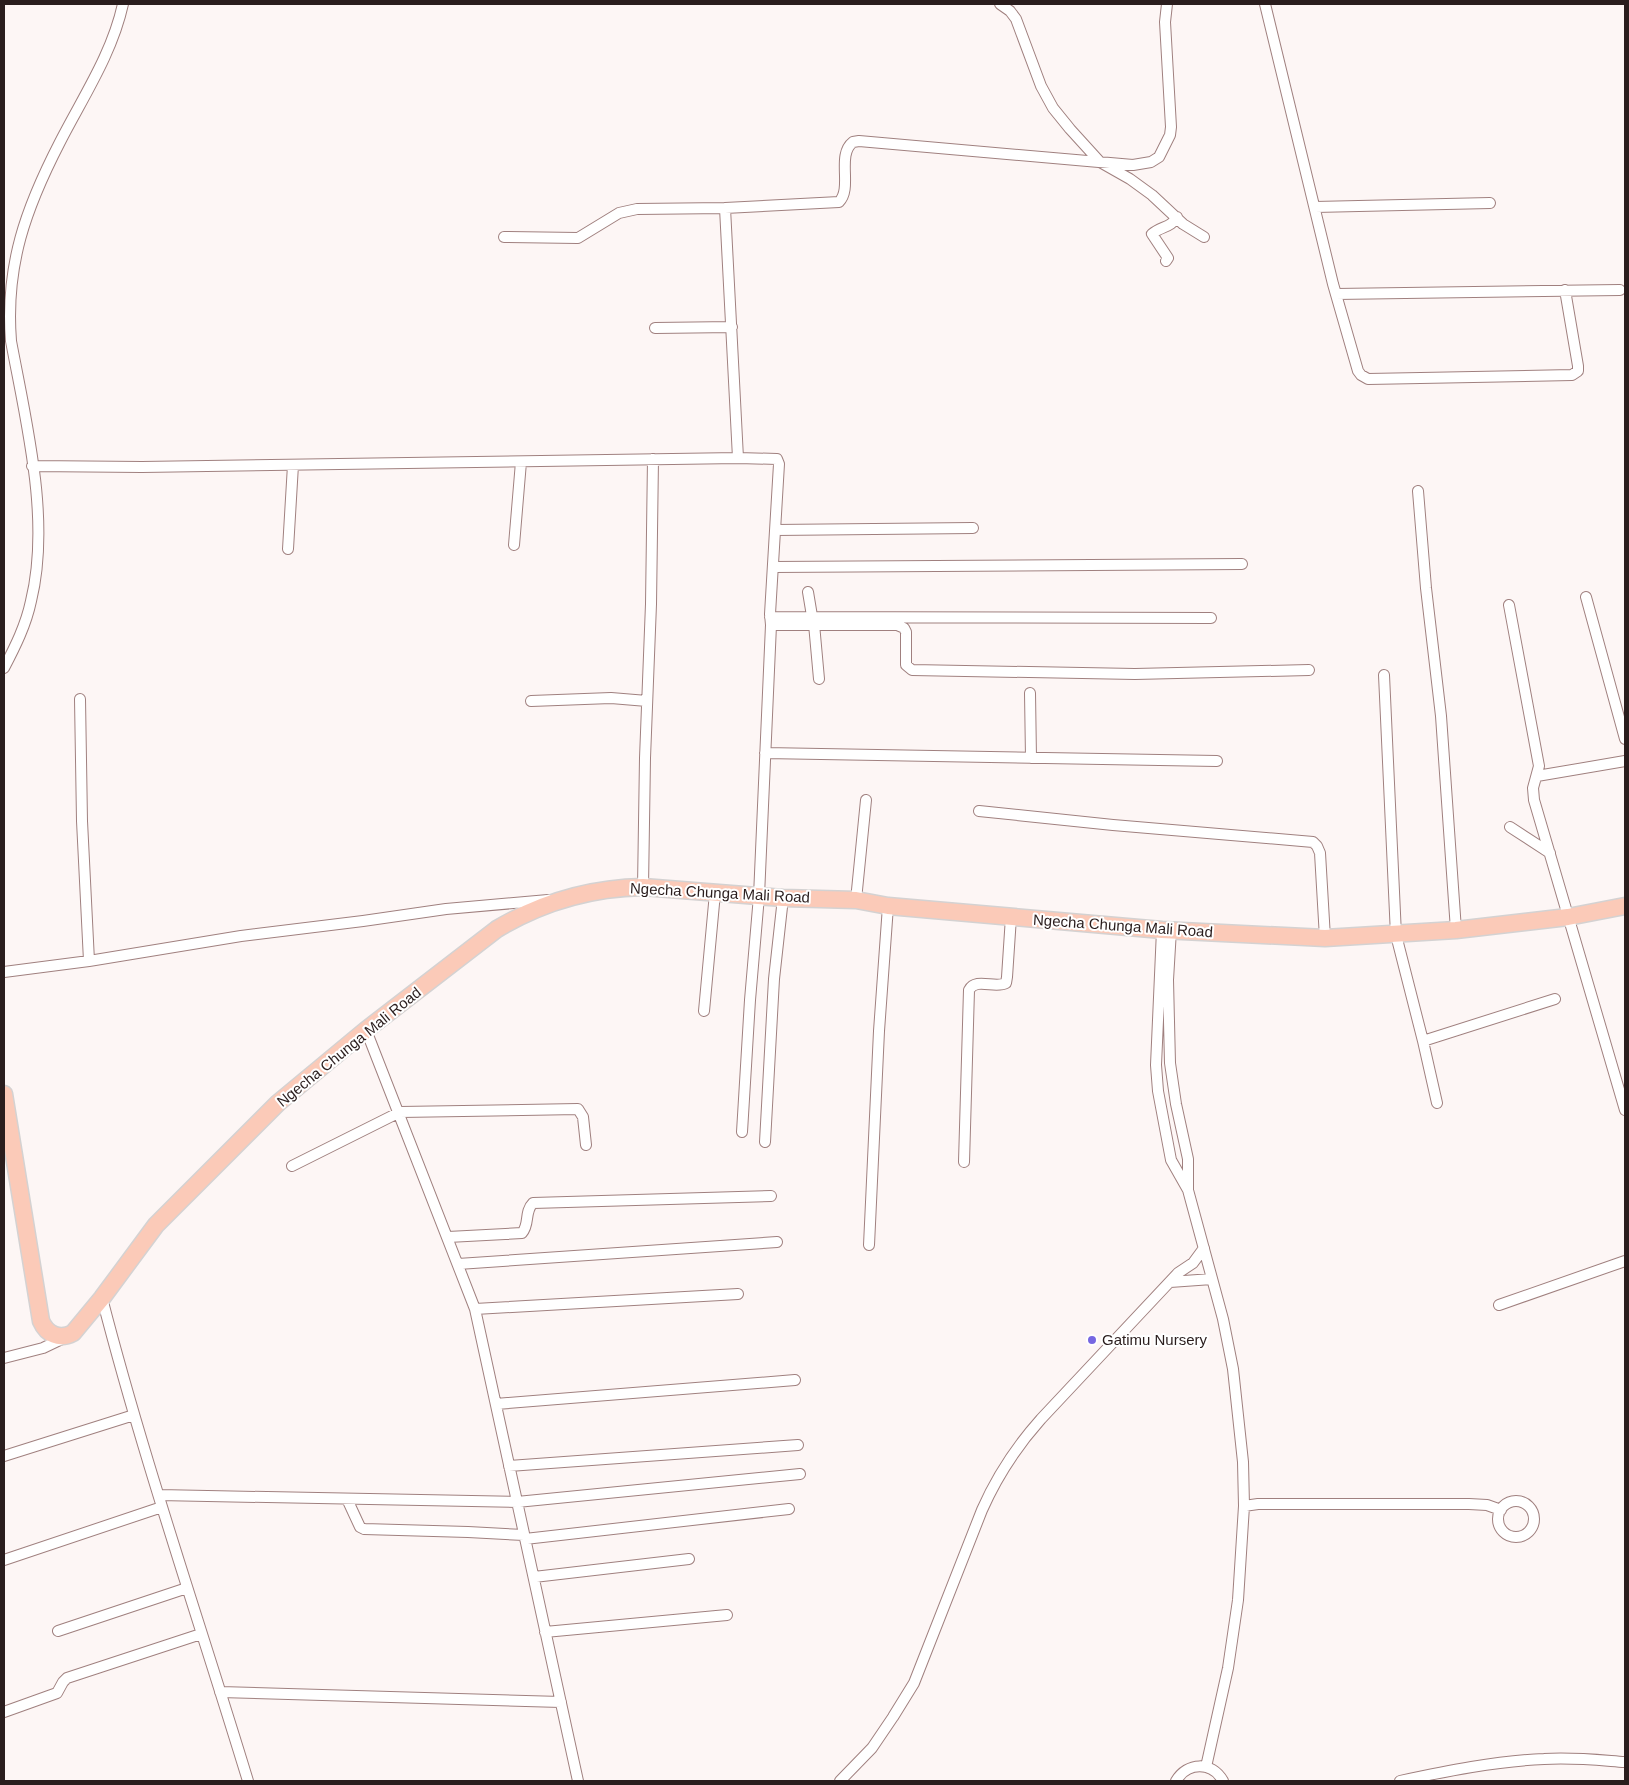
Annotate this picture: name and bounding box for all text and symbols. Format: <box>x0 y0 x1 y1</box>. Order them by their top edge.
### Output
street label: Ngecha Chunga Mali Road <box>630 879 810 906</box>
street label: Ngecha Chunga Mali Road <box>1033 911 1213 940</box>
street label: Ngecha Chunga Mali Road <box>273 983 424 1110</box>
place label: Gatimu Nursery <box>1102 1331 1208 1348</box>
marker: Gatimu Nursery <box>1086 1334 1098 1346</box>

